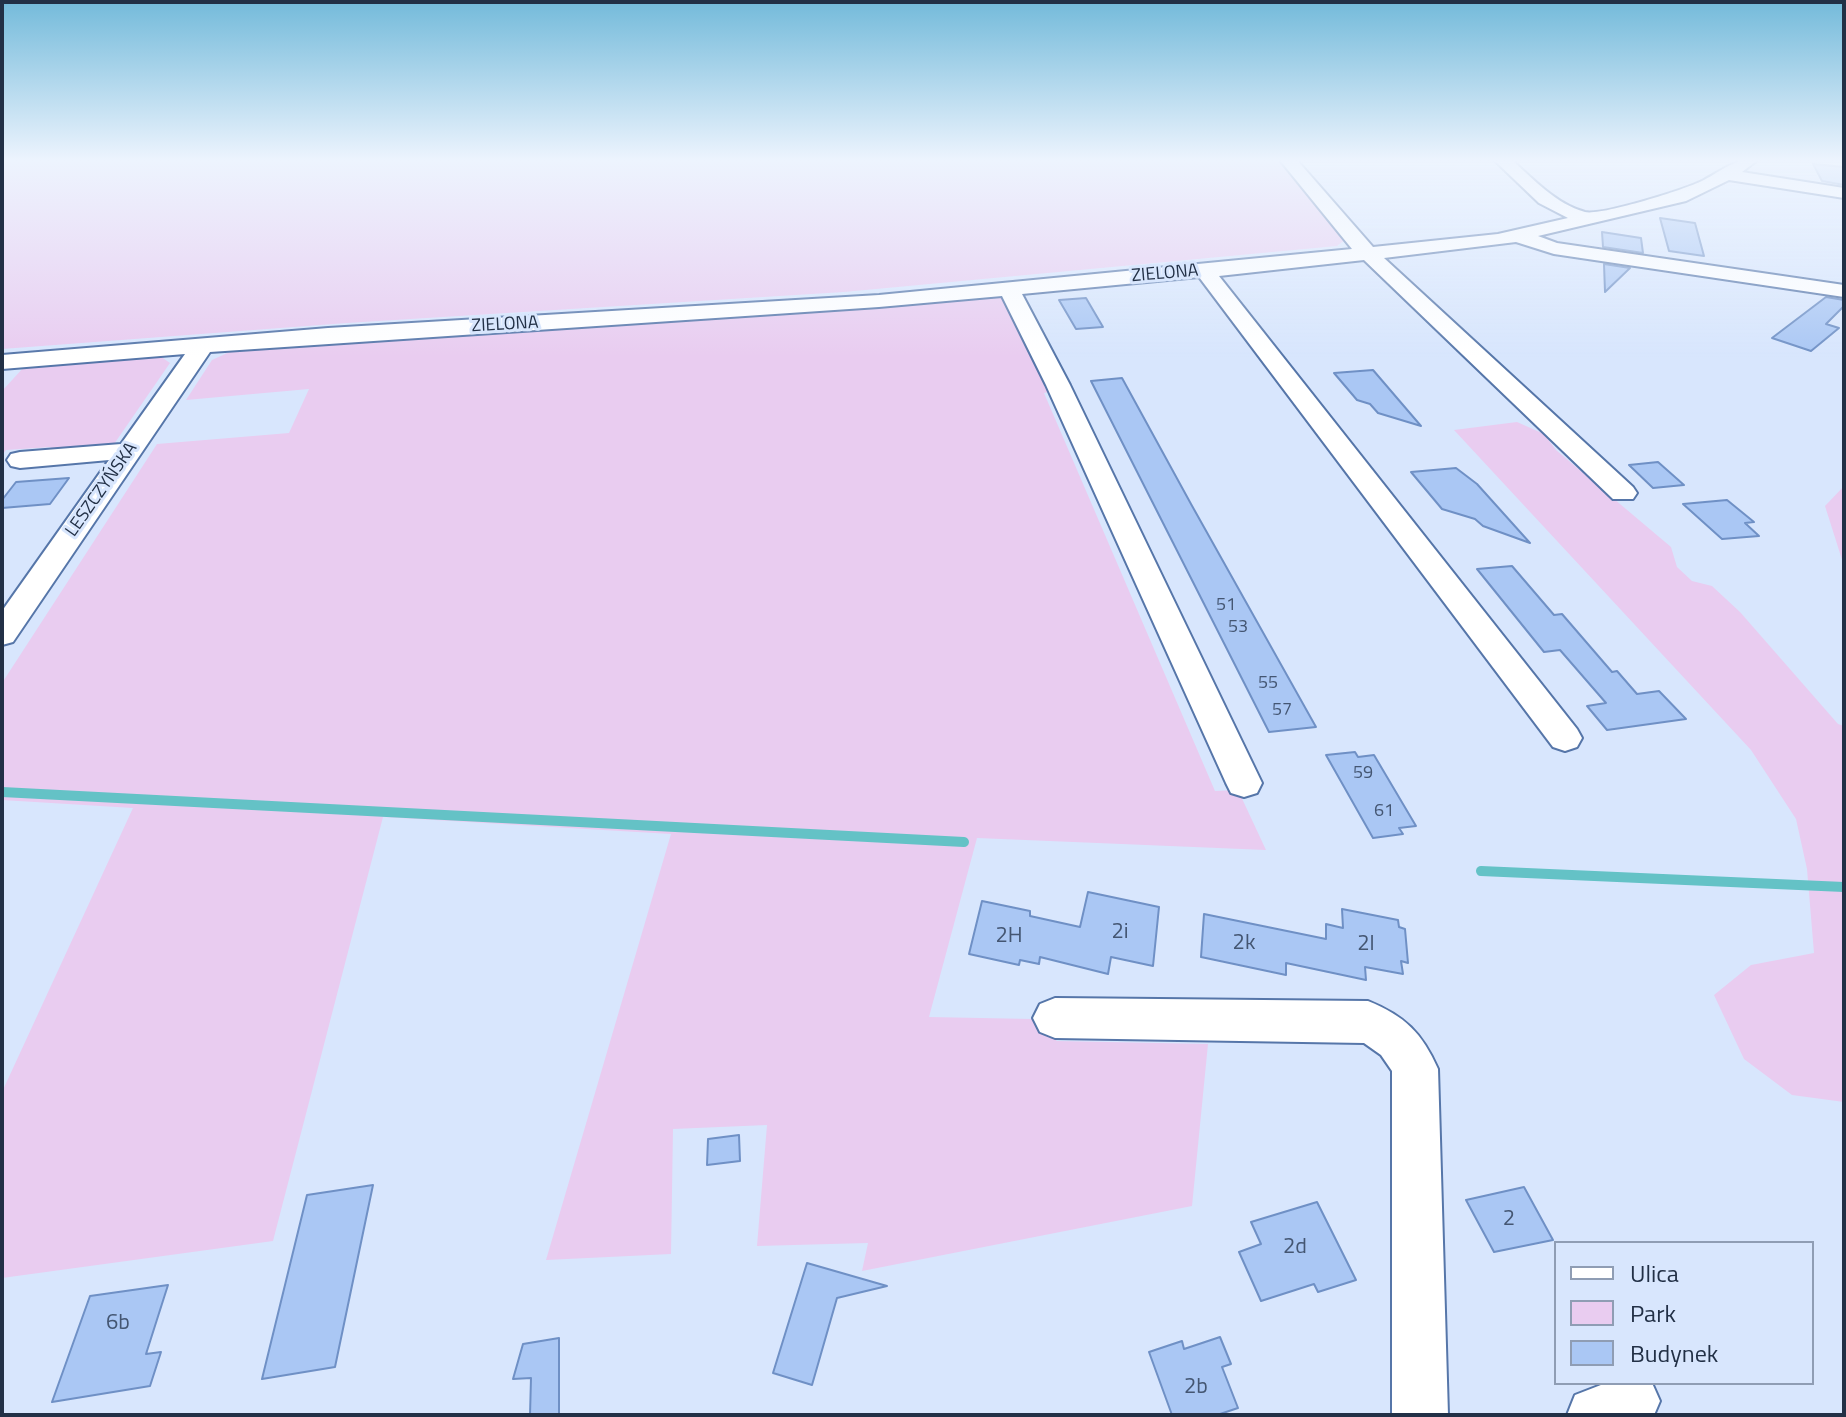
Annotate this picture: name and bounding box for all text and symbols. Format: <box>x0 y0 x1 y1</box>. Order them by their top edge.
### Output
street label: ZIELONA <box>1131 260 1199 288</box>
street label: ZIELONA <box>471 312 539 338</box>
street label: LESZCZYŃSKA <box>62 439 142 541</box>
house number: 51 <box>1216 595 1236 617</box>
house number: 53 <box>1228 617 1248 639</box>
house number: 55 <box>1258 673 1278 695</box>
house number: 57 <box>1272 700 1292 722</box>
house number: 59 <box>1353 763 1373 785</box>
house number: 61 <box>1374 801 1394 823</box>
house number: 2i <box>1111 920 1129 946</box>
house number: 2H <box>995 924 1023 950</box>
house number: 2k <box>1233 931 1255 957</box>
house number: 2l <box>1357 932 1375 958</box>
house number: 2 <box>1503 1207 1515 1233</box>
house number: 2d <box>1283 1235 1307 1261</box>
legend <box>1554 1241 1814 1385</box>
text: Ulica <box>1630 1255 1679 1291</box>
text: Park <box>1630 1295 1676 1331</box>
house number: 6b <box>106 1311 130 1337</box>
text: Budynek <box>1630 1335 1718 1371</box>
house number: 2b <box>1184 1375 1208 1401</box>

